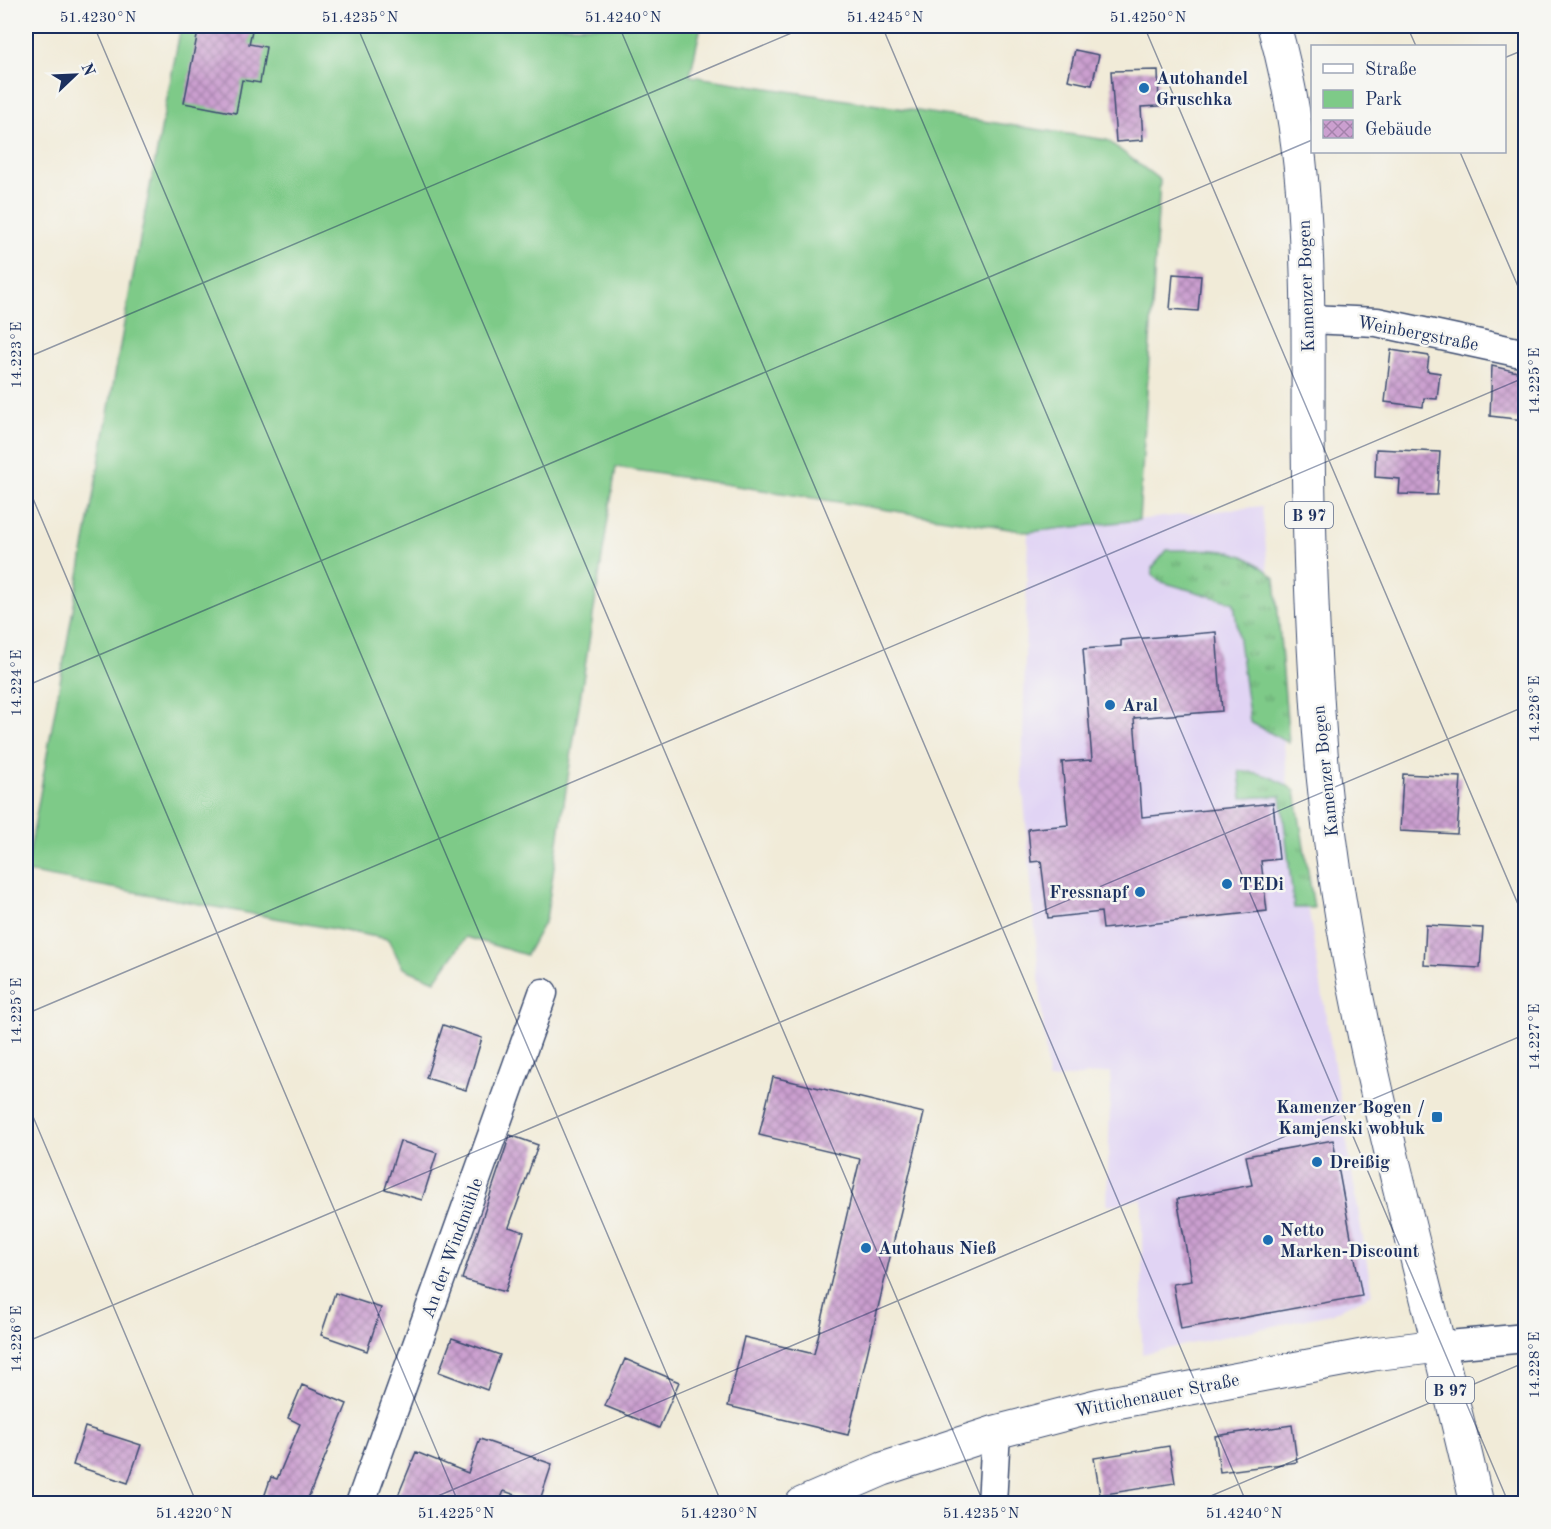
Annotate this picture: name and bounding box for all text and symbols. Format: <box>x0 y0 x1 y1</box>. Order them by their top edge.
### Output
text: 51.4230°N <box>60 11 137 26</box>
text: 51.4235°N <box>322 11 399 26</box>
text: 51.4240°N <box>585 11 662 26</box>
text: 51.4245°N <box>847 11 924 26</box>
text: 51.4250°N <box>1110 11 1187 26</box>
north arrow <box>45 45 105 105</box>
legend <box>1311 45 1506 153</box>
text: N <box>77 61 97 79</box>
text: Straße <box>1365 61 1416 79</box>
place label: Autohandel Gruschka <box>1156 70 1249 109</box>
marker: Autohandel Gruschka <box>1137 81 1151 95</box>
text: Park <box>1365 91 1402 109</box>
text: Gebäude <box>1365 121 1432 139</box>
street label: Kamenzer Bogen <box>1296 219 1318 352</box>
street label: Weinbergstraße <box>1356 313 1480 355</box>
text: 14.223°E <box>10 322 25 388</box>
text: 14.225°E <box>1528 348 1543 414</box>
road number: B 97 <box>1285 502 1333 528</box>
text: 14.224°E <box>10 650 25 716</box>
text: 14.226°E <box>1528 676 1543 742</box>
place label: Aral <box>1122 697 1159 715</box>
marker: Aral <box>1103 698 1117 712</box>
street label: Kamenzer Bogen <box>1310 704 1342 838</box>
place label: TEDi <box>1239 876 1284 894</box>
marker: TEDi <box>1220 877 1234 891</box>
place label: Fressnapf <box>1049 884 1130 902</box>
marker: Fressnapf <box>1133 885 1147 899</box>
text: 14.225°E <box>10 978 25 1044</box>
text: 14.227°E <box>1528 1004 1543 1070</box>
place label: Kamenzer Bogen / Kamjenski wobłuk <box>1276 1099 1425 1138</box>
marker: Kamenzer Bogen / Kamjenski wobłuk <box>1430 1110 1444 1124</box>
place label: Dreißig <box>1329 1154 1390 1172</box>
marker: Dreißig <box>1310 1155 1324 1169</box>
street label: An der Windmühle <box>419 1176 487 1321</box>
place label: Netto Marken-Discount <box>1280 1222 1420 1261</box>
marker: Netto Marken-Discount <box>1261 1233 1275 1247</box>
place label: Autohaus Nieß <box>878 1240 997 1258</box>
marker: Autohaus Nieß <box>859 1241 873 1255</box>
text: 14.226°E <box>10 1306 25 1372</box>
text: 14.228°E <box>1528 1332 1543 1398</box>
street label: Wittichenauer Straße <box>1073 1371 1241 1421</box>
road number: B 97 <box>1426 1377 1474 1403</box>
text: 51.4220°N <box>156 1507 233 1522</box>
text: 51.4225°N <box>418 1507 495 1522</box>
text: 51.4230°N <box>681 1507 758 1522</box>
text: 51.4235°N <box>943 1507 1020 1522</box>
text: 51.4240°N <box>1206 1507 1283 1522</box>

